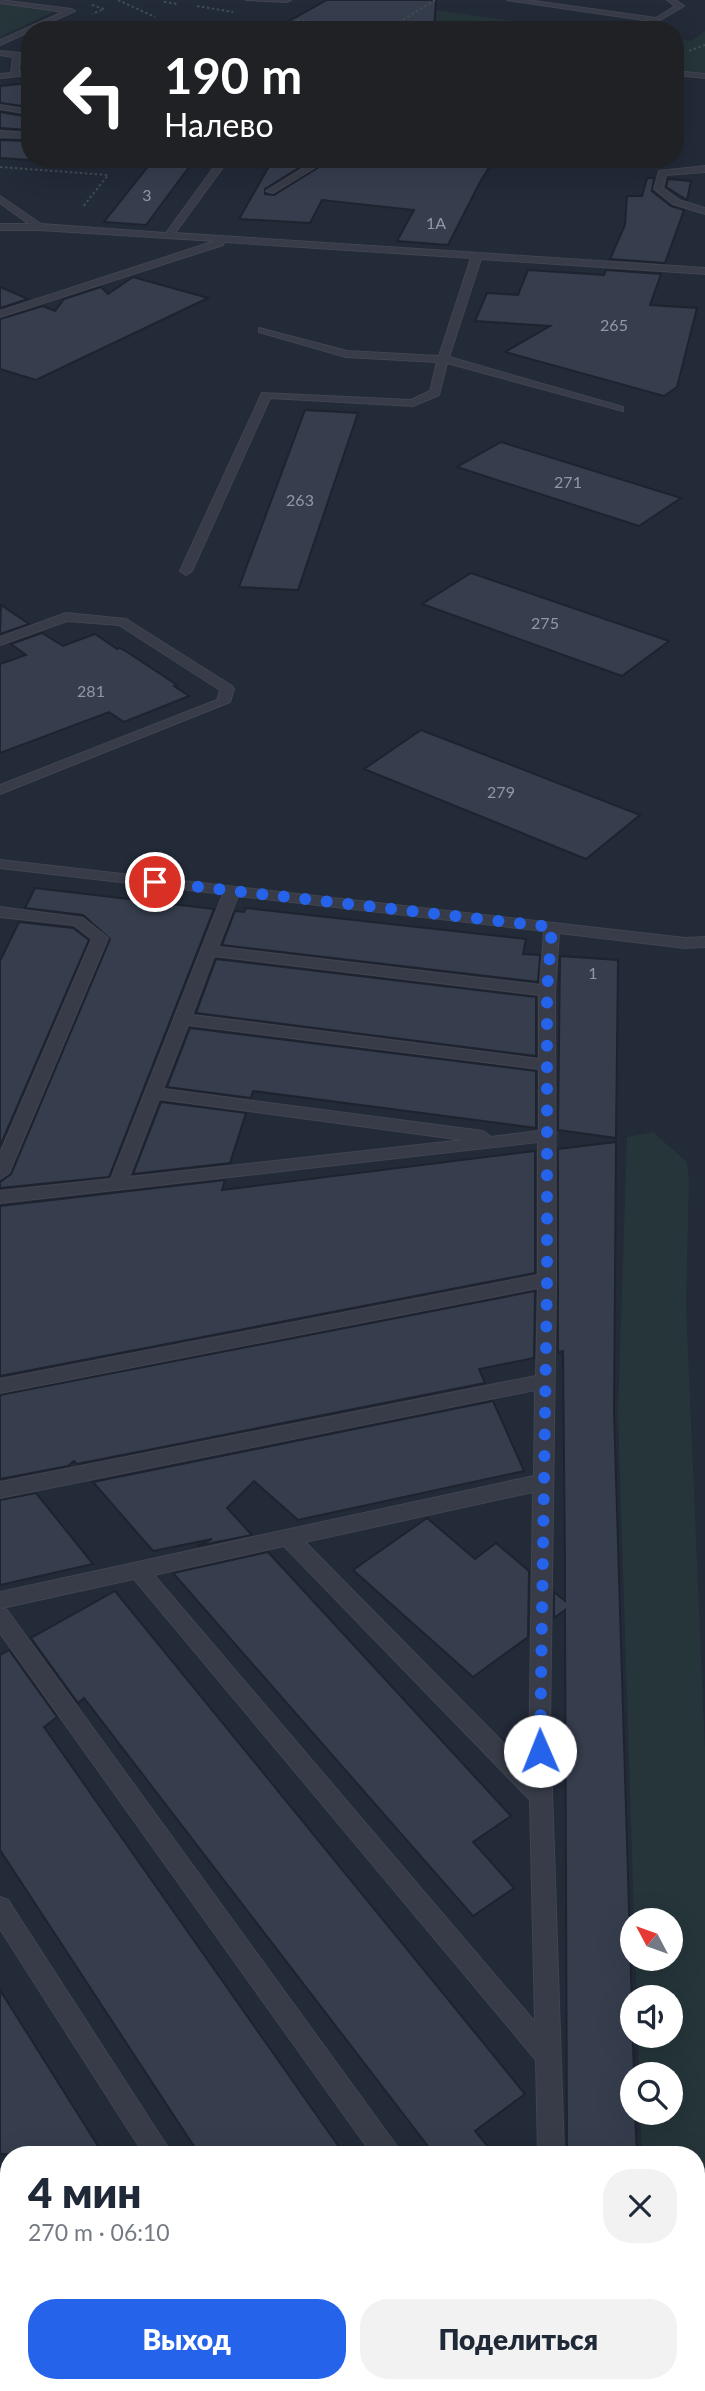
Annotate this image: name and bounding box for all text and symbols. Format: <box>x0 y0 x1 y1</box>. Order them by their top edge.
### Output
text: 190 m <box>164 46 302 104</box>
icon: left <box>49 49 140 140</box>
text: Налево <box>164 105 274 144</box>
house number: 3 <box>142 185 152 204</box>
house number: 1А <box>426 213 446 232</box>
house number: 265 <box>600 315 628 334</box>
house number: 271 <box>554 472 582 491</box>
house number: 263 <box>286 490 314 509</box>
house number: 275 <box>531 613 559 632</box>
house number: 281 <box>77 681 105 700</box>
house number: 279 <box>487 782 515 801</box>
pin <box>125 852 185 912</box>
icon: arrive <box>136 863 174 901</box>
house number: 1 <box>588 963 598 982</box>
position arrow <box>503 1714 577 1788</box>
north arrow <box>620 1908 682 1970</box>
map controls <box>620 1908 683 2125</box>
button: sound <box>620 1985 683 2048</box>
button: search <box>620 2062 683 2125</box>
text: 4 мин <box>28 2167 142 2217</box>
button: close <box>603 2169 677 2243</box>
text: 270 m · 06:10 <box>28 2218 170 2246</box>
button: Выход <box>28 2299 346 2379</box>
button: Поделиться <box>360 2299 677 2379</box>

